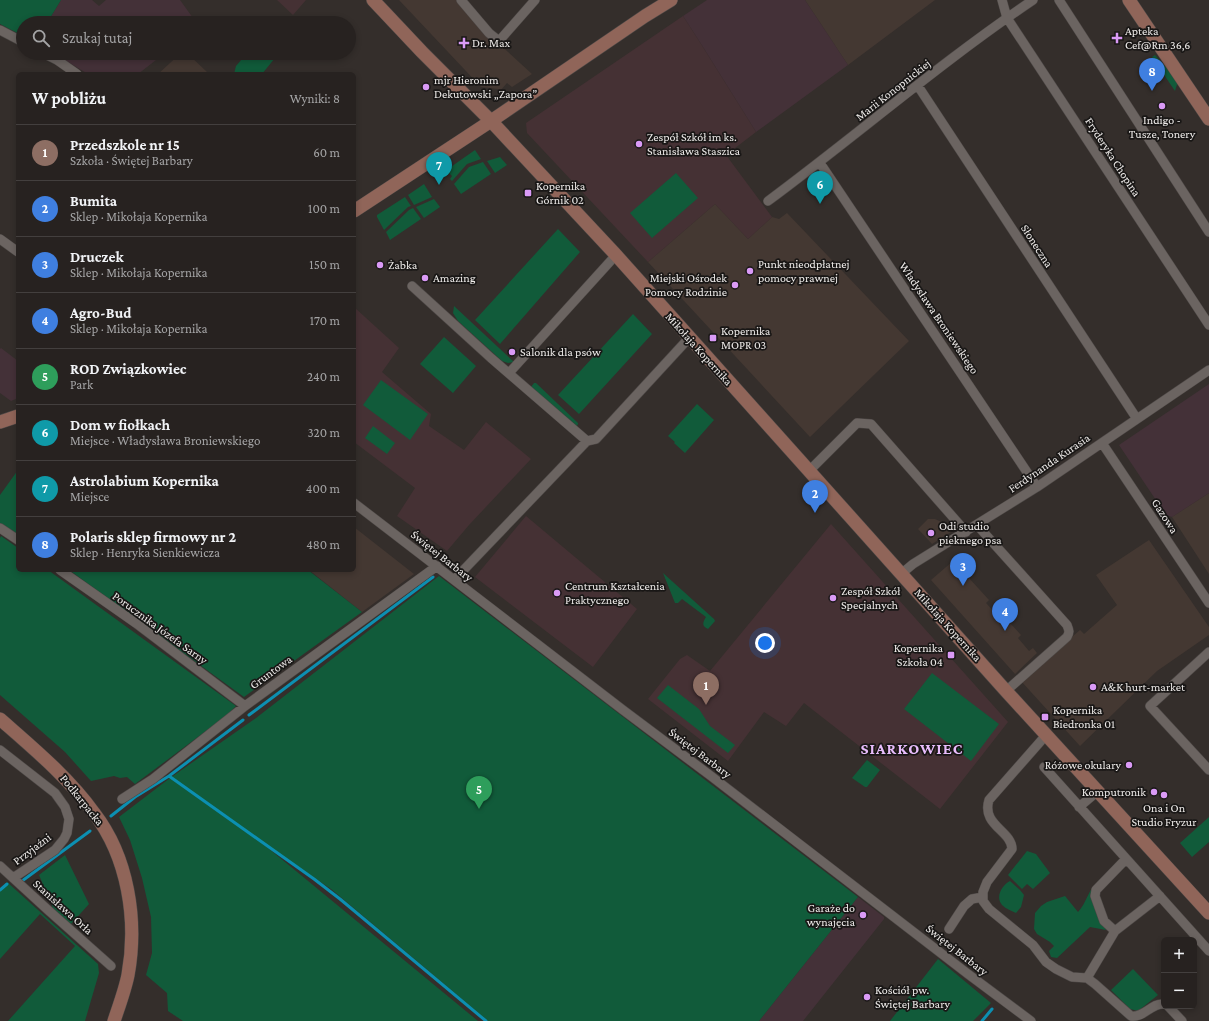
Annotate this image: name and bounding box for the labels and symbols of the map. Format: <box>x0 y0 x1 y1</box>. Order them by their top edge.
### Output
place label: Apteka Cef@Rm 36,6 <box>1125 24 1190 52</box>
marker: Apteka Cef@Rm 36,6 <box>1112 33 1122 43</box>
place label: Dr. Max <box>472 36 511 50</box>
marker: Dr. Max <box>459 38 469 48</box>
street label: Marii Konopnickiej <box>853 56 933 124</box>
pin: 8 <box>1139 58 1165 91</box>
place label: mjr Hieronim Dekutowski „Zapora” <box>434 73 537 101</box>
marker: mjr Hieronim Dekutowski „Zapora” <box>421 82 431 92</box>
marker: Indigo - Tusze, Tonery <box>1157 101 1167 111</box>
place label: Indigo - Tusze, Tonery <box>1129 113 1196 141</box>
street label: Fryderyka Chopina <box>1082 115 1144 199</box>
place label: Zespół Szkół im ks. Stanisława Staszica <box>647 130 741 158</box>
marker: Zespół Szkół im ks. Stanisława Staszica <box>634 139 644 149</box>
pin: 7 <box>426 152 452 185</box>
pin: 6 <box>807 171 833 204</box>
place label: Kopernika Górnik 02 <box>536 179 586 207</box>
marker: Kopernika Górnik 02 <box>523 188 533 198</box>
street label: Słoneczna <box>1018 222 1056 271</box>
place label: Punkt nieodpłatnej pomocy prawnej <box>758 257 850 285</box>
place label: Żabka <box>388 258 418 272</box>
street label: Władysława Broniewskiego <box>896 259 982 377</box>
marker: Żabka <box>375 260 385 270</box>
marker: Punkt nieodpłatnej pomocy prawnej <box>745 266 755 276</box>
place label: Amazing <box>433 271 476 285</box>
place label: Miejski Ośrodek Pomocy Rodzinie <box>645 271 727 299</box>
marker: Amazing <box>420 273 430 283</box>
marker: Miejski Ośrodek Pomocy Rodzinie <box>730 280 740 290</box>
street label: Mikołaja Kopernika <box>663 310 736 389</box>
place label: Kopernika MOPR 03 <box>721 324 771 352</box>
marker: Kopernika MOPR 03 <box>708 333 718 343</box>
place label: Salonik dla psów <box>520 345 601 359</box>
marker: Salonik dla psów <box>507 347 517 357</box>
street label: Ferdynanda Kurasia <box>1006 430 1093 495</box>
pin: 2 <box>802 480 828 513</box>
street label: Gazowa <box>1149 496 1182 536</box>
place label: Odi studio pieknego psa <box>939 519 1002 547</box>
street label: Świętej Barbary <box>408 527 476 585</box>
marker: Odi studio pieknego psa <box>926 528 936 538</box>
pin: 3 <box>950 553 976 586</box>
place label: Centrum Kształcenia Praktycznego <box>565 579 665 607</box>
place label: Zespół Szkół Specjalnych <box>841 584 901 612</box>
street label: Mikołaja Kopernika <box>912 586 985 665</box>
marker: Centrum Kształcenia Praktycznego <box>552 588 562 598</box>
street label: Porucznika Józefa Sarny <box>110 589 211 667</box>
marker: Zespół Szkół Specjalnych <box>828 593 838 603</box>
pin: 4 <box>992 598 1018 631</box>
your location <box>755 633 775 653</box>
place label: Kopernika Szkoła 04 <box>894 641 943 669</box>
marker: Kopernika Szkoła 04 <box>946 650 956 660</box>
street label: Gruntowa <box>247 652 295 692</box>
pin: 1 <box>693 672 719 705</box>
place label: A&K hurt-market <box>1101 680 1186 694</box>
marker: A&K hurt-market <box>1088 682 1098 692</box>
place label: Kopernika Biedronka 01 <box>1053 703 1115 731</box>
marker: Kopernika Biedronka 01 <box>1040 712 1050 722</box>
street label: Świętej Barbary <box>666 725 735 781</box>
district label: SIARKOWIEC <box>861 740 963 757</box>
place label: Różowe okulary <box>1045 758 1121 772</box>
marker: Różowe okulary <box>1124 760 1134 770</box>
street label: Podkarpacka <box>57 772 107 829</box>
pin: 5 <box>466 776 492 809</box>
place label: Komputronik <box>1082 785 1146 799</box>
marker: Komputronik <box>1149 787 1159 797</box>
marker: Ona i On Studio Fryzur <box>1159 790 1169 800</box>
place label: Ona i On Studio Fryzur <box>1132 801 1197 829</box>
street label: Przyjaźni <box>10 830 54 868</box>
street label: Stanisława Orła <box>30 877 96 938</box>
place label: Garaże do wynajęcia <box>807 901 855 929</box>
marker: Garaże do wynajęcia <box>858 910 868 920</box>
street label: Świętej Barbary <box>923 921 991 979</box>
place label: Kościół pw. Świętej Barbary <box>875 983 950 1011</box>
marker: Kościół pw. Świętej Barbary <box>862 992 872 1002</box>

